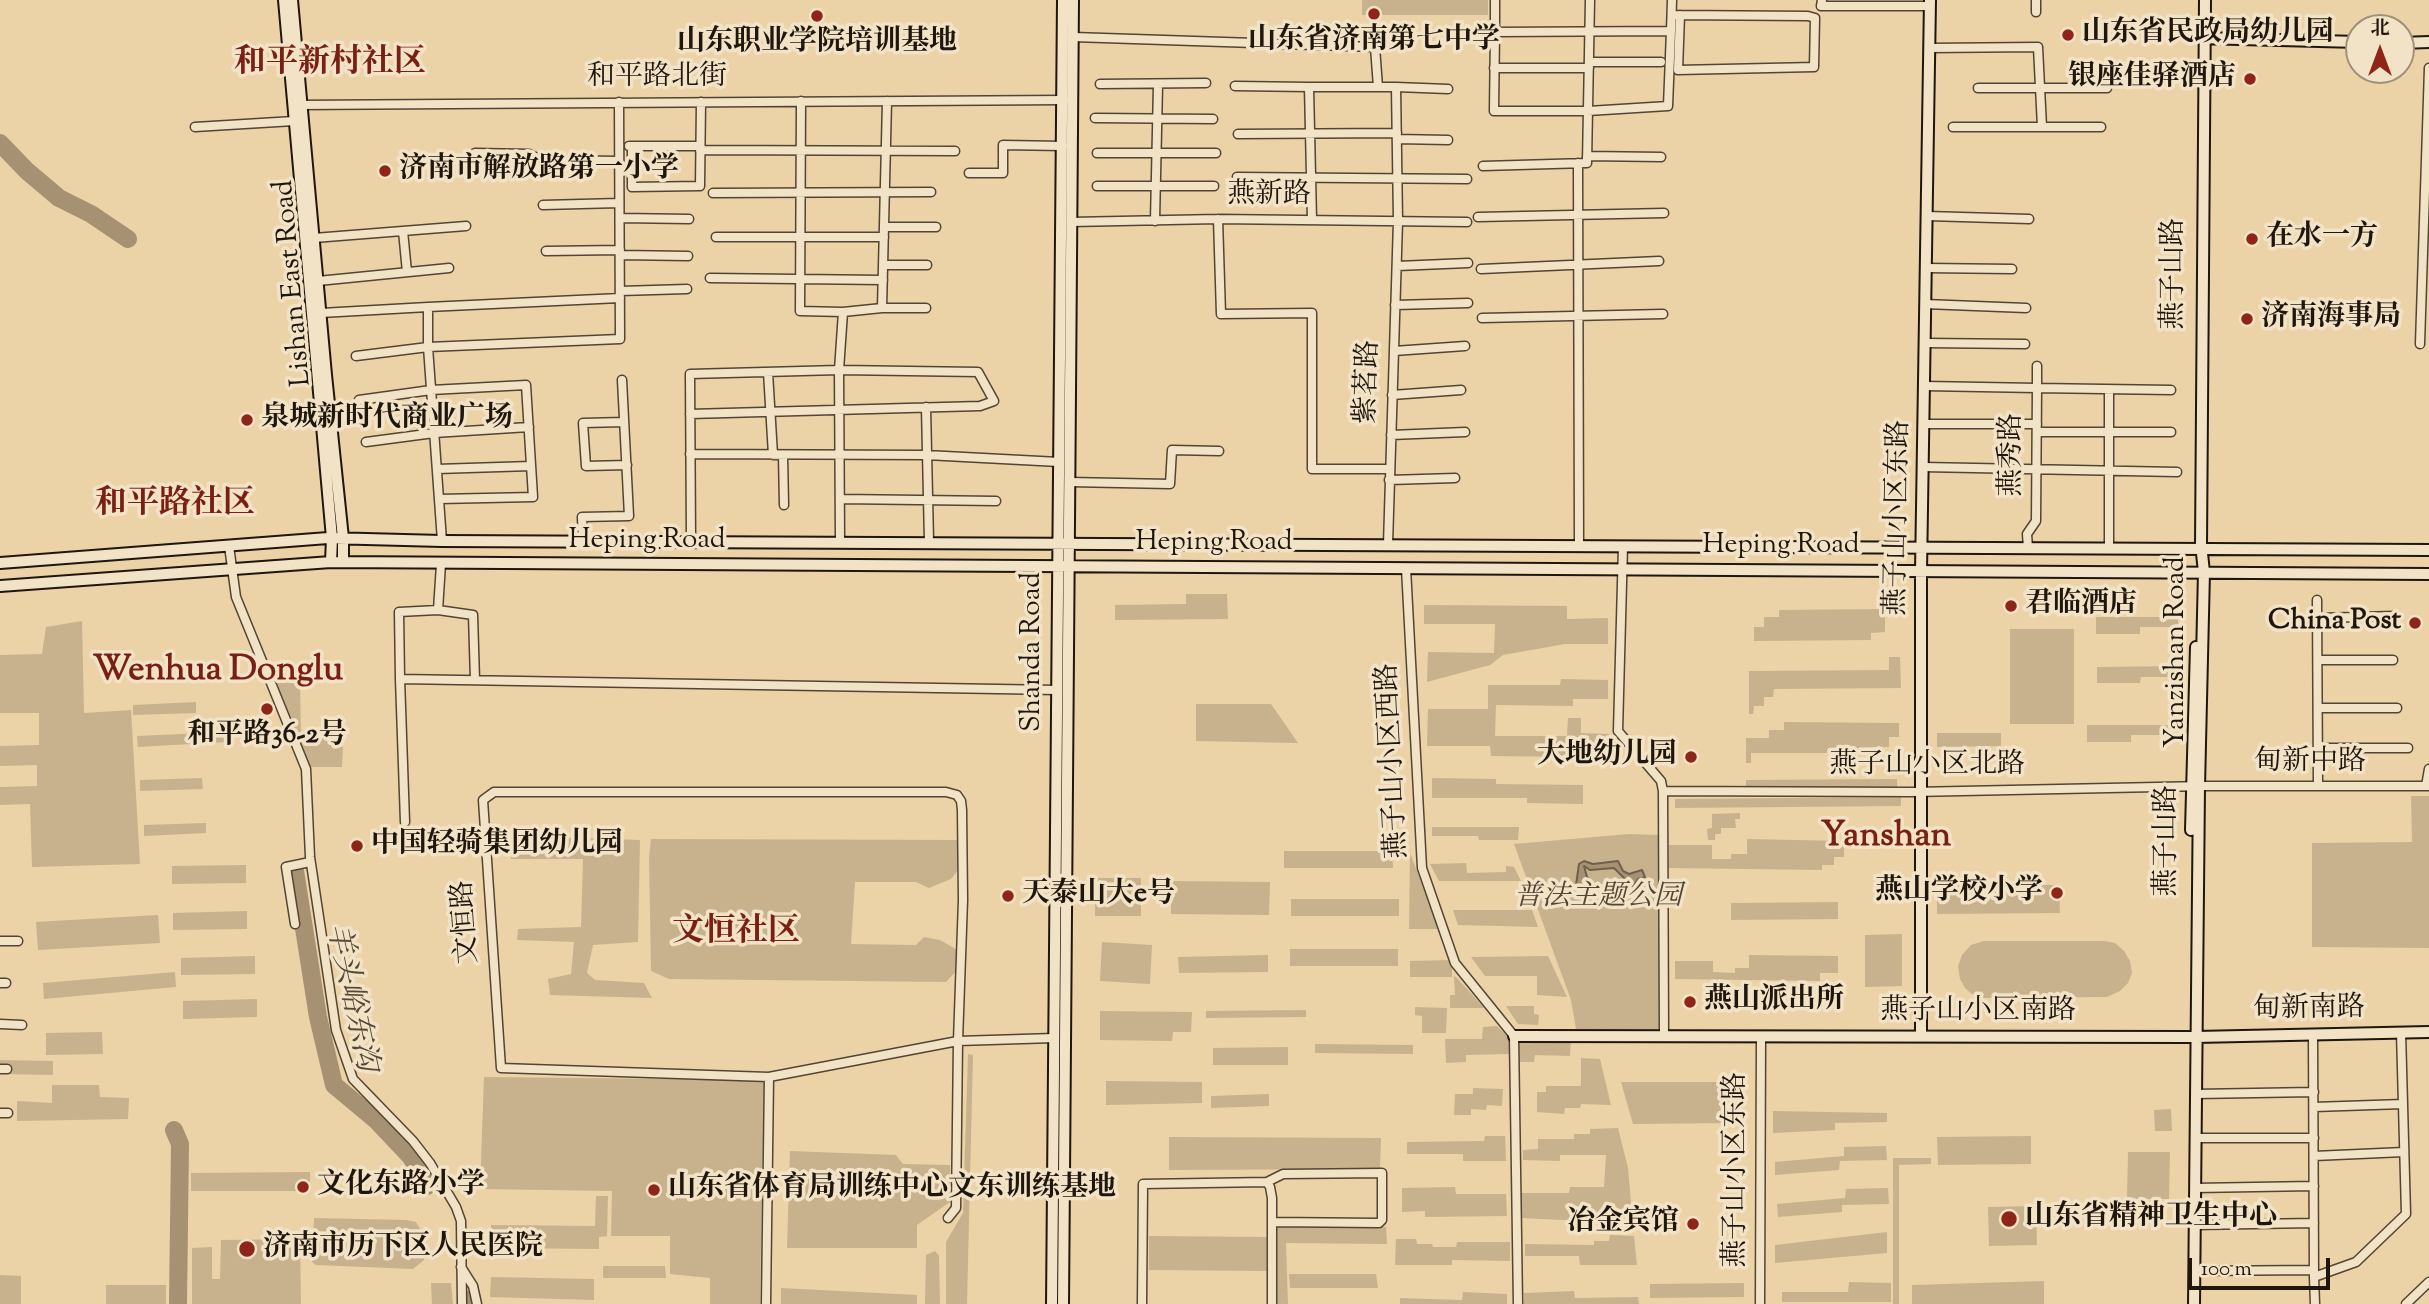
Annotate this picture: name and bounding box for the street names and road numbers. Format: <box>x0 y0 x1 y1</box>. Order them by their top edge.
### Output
street label: 和平路北街 <box>587 62 727 96</box>
street label: Lishan East Road <box>269 178 321 388</box>
street label: 燕新路 <box>1227 180 1311 214</box>
street label: 燕子山路 <box>2159 218 2193 330</box>
street label: 紫茗路 <box>1352 339 1388 425</box>
street label: 燕秀路 <box>1997 413 2031 497</box>
street label: 燕子山小区东路 <box>1881 420 1919 616</box>
street label: Heping Road <box>568 525 726 559</box>
street label: Heping Road <box>1135 527 1293 561</box>
street label: Heping Road <box>1702 530 1860 564</box>
street label: Yanzishan Road <box>2161 556 2195 748</box>
street label: Shanda Road <box>1017 572 1051 732</box>
street label: 燕子山小区西路 <box>1373 662 1417 860</box>
street label: 甸新中路 <box>2254 747 2366 781</box>
street label: 燕子山小区北路 <box>1829 750 2025 784</box>
street label: 燕子山路 <box>2152 785 2186 897</box>
street label: 文恒路 <box>448 879 488 965</box>
street label: 甸新南路 <box>2253 993 2365 1029</box>
street label: 燕子山小区南路 <box>1880 996 2076 1030</box>
street label: 燕子山小区东路 <box>1721 1072 1755 1268</box>

